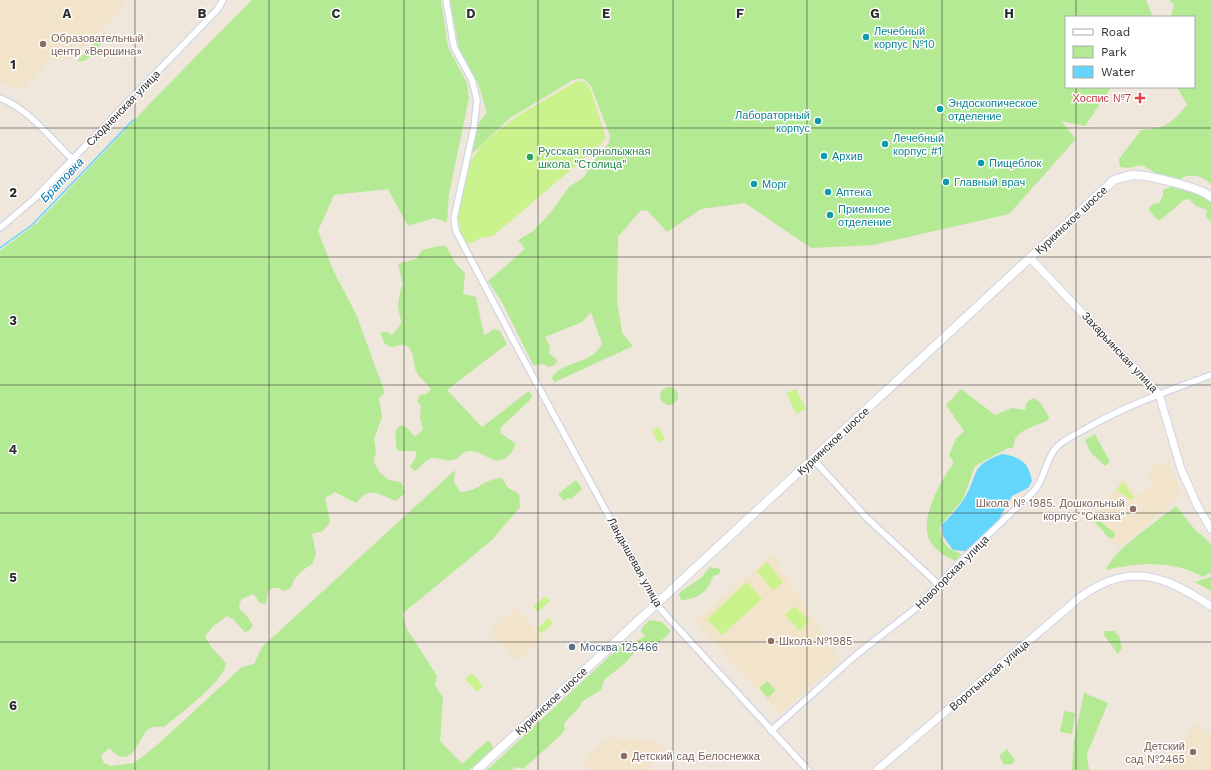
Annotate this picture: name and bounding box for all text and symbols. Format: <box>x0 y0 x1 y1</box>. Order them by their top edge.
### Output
text: A <box>63 6 72 21</box>
text: B <box>198 6 207 21</box>
text: C <box>332 6 341 21</box>
text: D <box>466 6 476 21</box>
text: E <box>602 6 610 21</box>
text: F <box>736 6 744 21</box>
text: G <box>870 6 880 21</box>
text: H <box>1004 6 1014 21</box>
legend <box>1065 16 1195 88</box>
place label: Лечебный корпус №10 <box>874 25 935 51</box>
text: Road <box>1101 25 1130 39</box>
place label: Образовательный центр «Вершина» <box>51 32 144 58</box>
marker: Лечебный корпус №10 <box>861 32 871 42</box>
marker: Образовательный центр «Вершина» <box>38 39 48 49</box>
text: Park <box>1101 45 1127 59</box>
text: 1 <box>10 57 16 72</box>
text: Water <box>1101 65 1136 79</box>
street label: Сходненская улица <box>84 67 164 149</box>
place label: Хоспис №7 <box>1073 92 1131 105</box>
marker: Хоспис №7 <box>1134 92 1146 104</box>
place label: Эндоскопическое отделение <box>948 97 1038 123</box>
marker: Эндоскопическое отделение <box>935 104 945 114</box>
place label: Лабораторный корпус <box>735 109 810 135</box>
marker: Лабораторный корпус <box>813 116 823 126</box>
place label: Лечебный корпус #1 <box>893 132 944 158</box>
marker: Лечебный корпус #1 <box>880 139 890 149</box>
place label: Русская горнолыжная школа "Столица" <box>538 145 650 171</box>
place label: Архив <box>832 150 863 163</box>
marker: Архив <box>819 151 829 161</box>
marker: Русская горнолыжная школа "Столица" <box>525 152 535 162</box>
water label: Братовка <box>37 155 87 205</box>
place label: Пищеблок <box>989 157 1041 170</box>
marker: Пищеблок <box>976 158 986 168</box>
place label: Главный врач <box>954 176 1025 189</box>
marker: Главный врач <box>941 177 951 187</box>
place label: Морг <box>762 178 788 191</box>
marker: Морг <box>749 179 759 189</box>
street label: Куркинское шоссе <box>1033 184 1110 257</box>
text: 2 <box>9 185 17 200</box>
place label: Аптека <box>836 186 872 199</box>
marker: Аптека <box>823 187 833 197</box>
place label: Приемное отделение <box>838 203 892 229</box>
marker: Приемное отделение <box>825 210 835 220</box>
street label: Захарьинская улица <box>1079 310 1161 396</box>
text: 3 <box>9 313 17 328</box>
street label: Куркинское шоссе <box>795 405 872 478</box>
text: 4 <box>9 442 18 457</box>
place label: Школа № 1985. Дошкольный корпус "Сказка" <box>976 497 1125 523</box>
marker: Школа № 1985. Дошкольный корпус "Сказка" <box>1128 504 1138 514</box>
street label: Ландышевая улица <box>605 515 665 610</box>
street label: Новогорская улица <box>913 532 992 612</box>
text: 5 <box>9 570 17 585</box>
place label: Школа №1985 <box>779 635 852 648</box>
marker: Школа №1985 <box>766 636 776 646</box>
street label: Воротынская улица <box>947 637 1032 713</box>
place label: Москва 125466 <box>580 641 659 654</box>
marker: Москва 125466 <box>567 642 577 652</box>
street label: Куркинское шоссе <box>513 665 590 738</box>
text: 6 <box>9 698 17 713</box>
place label: Детский сад №2465 <box>1125 740 1185 766</box>
marker: Детский сад №2465 <box>1188 747 1198 757</box>
place label: Детский сад Белоснежка <box>632 750 761 763</box>
marker: Детский сад Белоснежка <box>619 751 629 761</box>

